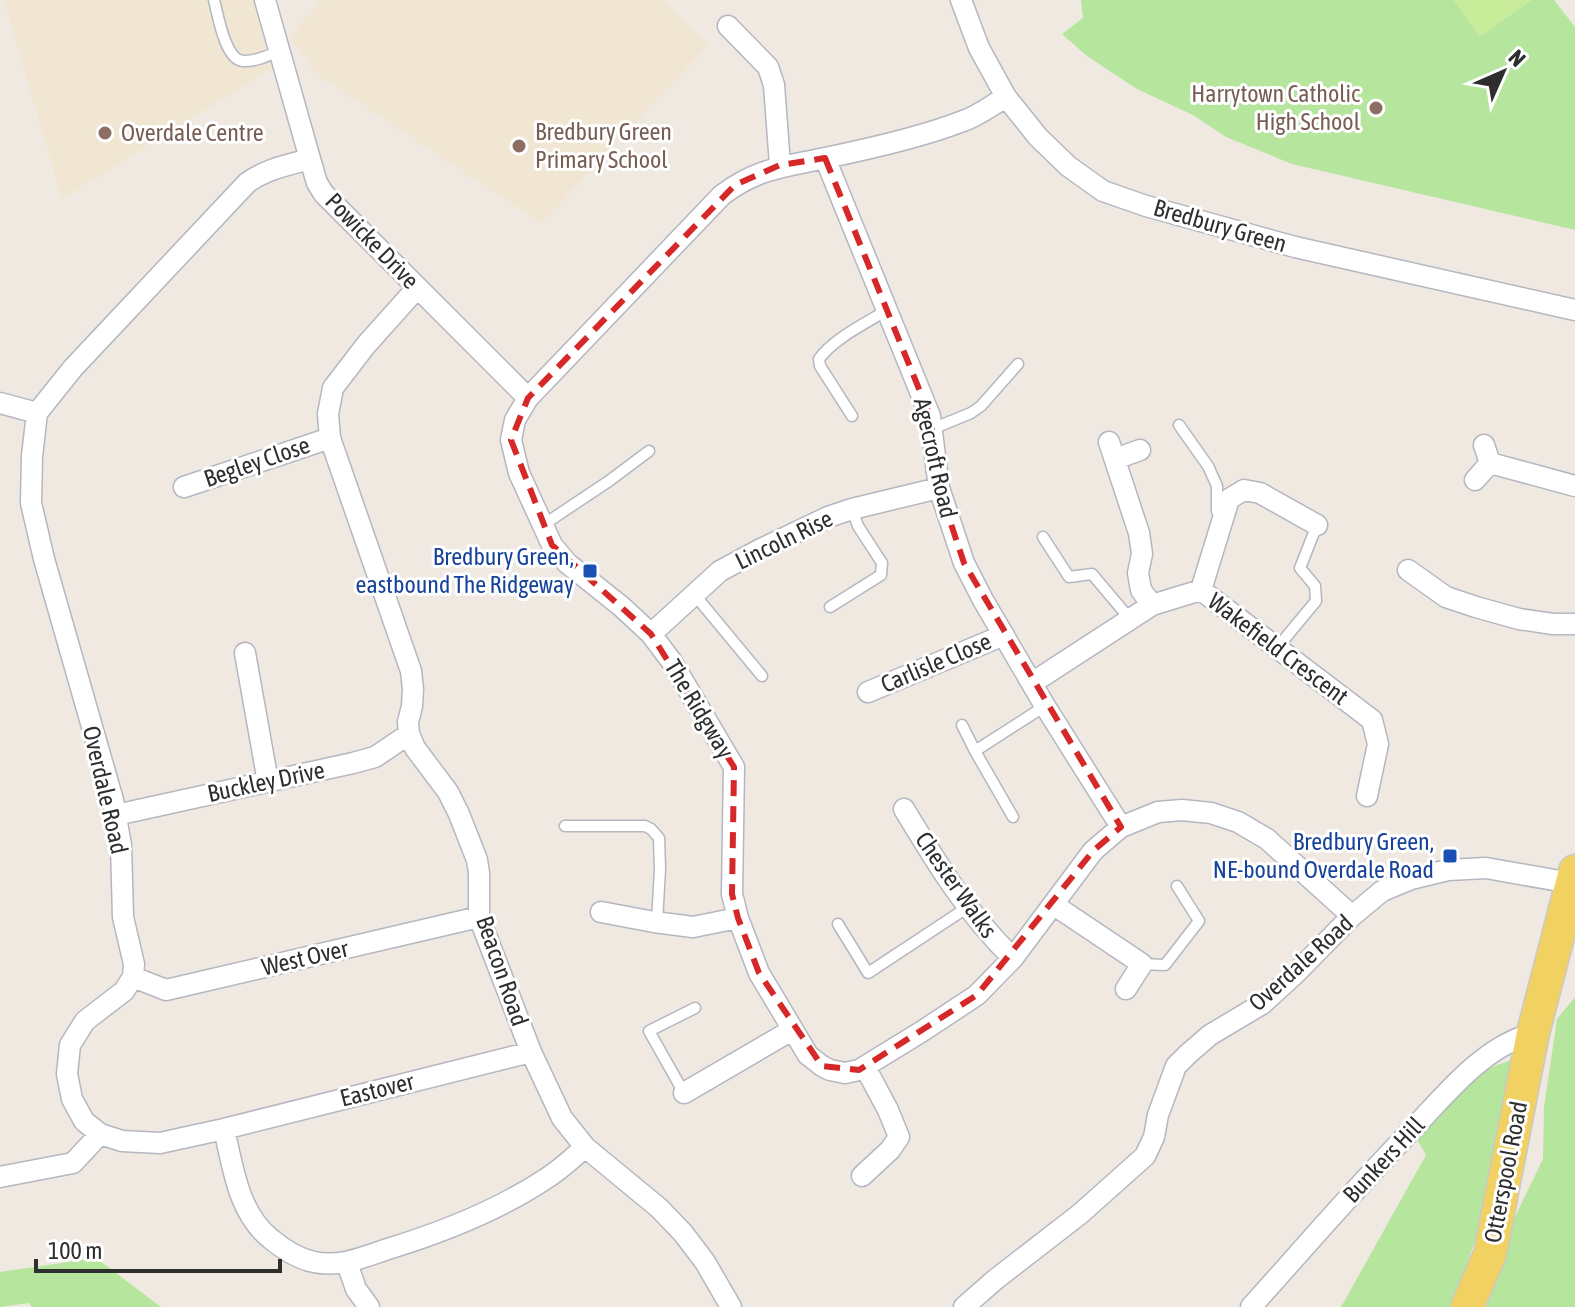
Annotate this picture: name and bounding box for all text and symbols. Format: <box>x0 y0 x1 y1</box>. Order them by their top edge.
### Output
north arrow <box>1463 32 1543 112</box>
text: N <box>1503 44 1531 72</box>
place label: Harrytown Catholic High School <box>1191 80 1361 135</box>
marker: Harrytown Catholic High School <box>1367 99 1385 117</box>
place label: Bredbury Green Primary School <box>535 118 672 173</box>
place label: Overdale Centre <box>121 119 264 146</box>
marker: Overdale Centre <box>96 124 114 142</box>
marker: Bredbury Green Primary School <box>510 137 528 155</box>
street label: Powicke Drive <box>320 187 424 294</box>
street label: Bredbury Green <box>1151 194 1290 257</box>
street label: Agecroft Road <box>909 395 962 520</box>
street label: Begley Close <box>200 431 313 492</box>
street label: Lincoln Rise <box>731 504 837 575</box>
place label: Bredbury Green, eastbound The Ridgeway <box>356 543 574 598</box>
marker: Bredbury Green, eastbound The Ridgeway <box>581 562 599 580</box>
street label: Wakefield Crescent <box>1203 587 1354 710</box>
street label: Carlisle Close <box>877 627 995 698</box>
street label: The Ridgway <box>659 655 739 763</box>
street label: Overdale Road <box>78 723 133 856</box>
street label: Buckley Drive <box>205 756 327 807</box>
street label: Chester Walks <box>910 827 1003 943</box>
place label: Bredbury Green, NE-bound Overdale Road <box>1213 828 1434 883</box>
marker: Bredbury Green, NE-bound Overdale Road <box>1441 847 1459 865</box>
street label: Overdale Road <box>1243 909 1358 1016</box>
street label: Beacon Road <box>471 912 534 1029</box>
street label: West Over <box>259 934 352 981</box>
street label: Eastover <box>337 1067 418 1112</box>
street label: Otterspool Road <box>1479 1099 1532 1245</box>
street label: Bunkers Hill <box>1337 1111 1430 1208</box>
scale bar <box>36 1223 280 1273</box>
text: 100 m <box>48 1237 102 1264</box>

